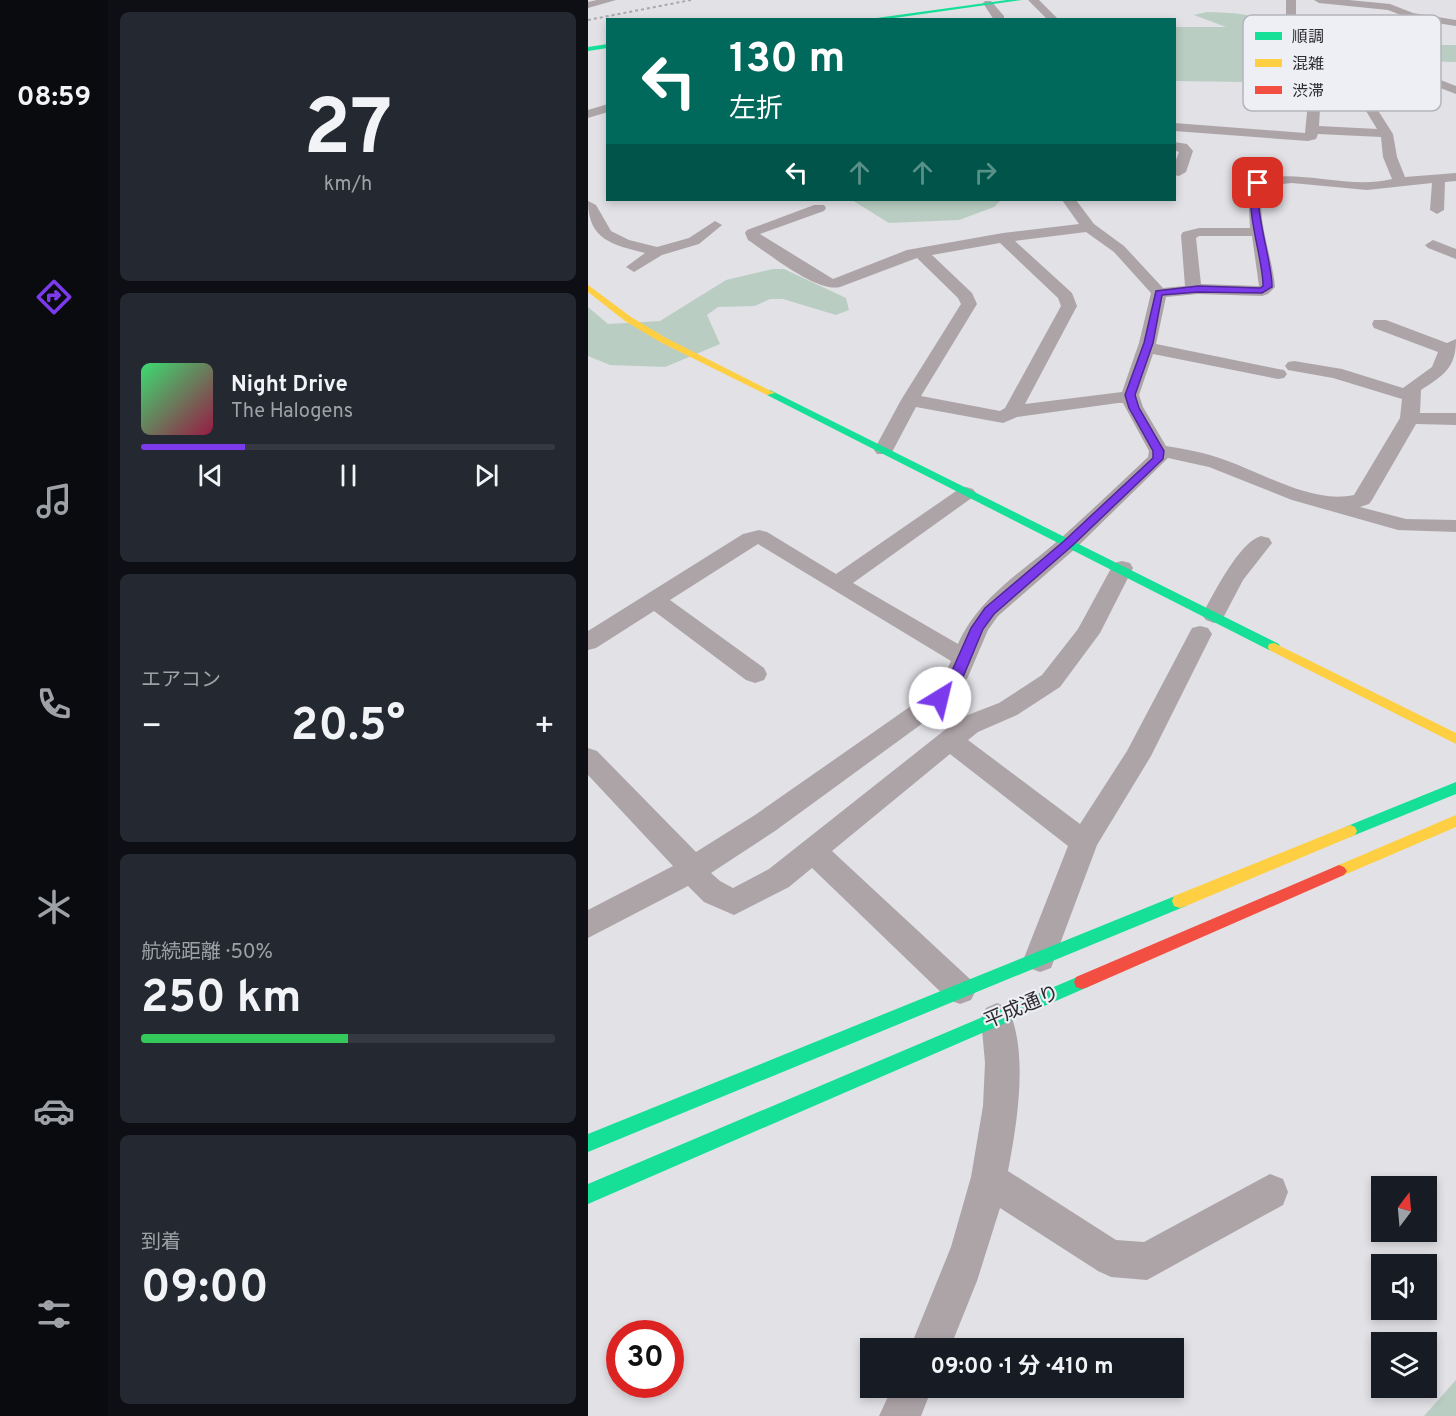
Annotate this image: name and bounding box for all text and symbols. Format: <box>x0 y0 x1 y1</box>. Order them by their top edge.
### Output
legend <box>1243 15 1441 111</box>
text: 順調 <box>1292 28 1324 48</box>
text: 130 m <box>729 34 845 87</box>
icon: left <box>630 42 708 120</box>
text: 混雑 <box>1292 55 1324 75</box>
text: 08:59 <box>17 81 91 115</box>
text: 渋滞 <box>1292 82 1324 102</box>
text: 27 <box>304 83 392 182</box>
text: 左折 <box>729 93 783 127</box>
icon: left <box>780 156 813 189</box>
icon: ahead <box>843 156 876 189</box>
icon: ahead <box>906 156 939 189</box>
icon: right <box>969 156 1002 189</box>
pin <box>1232 157 1283 208</box>
icon: arrive <box>1241 166 1274 199</box>
text: km/h <box>324 172 372 198</box>
icon: directions <box>33 276 75 318</box>
text: Night Drive <box>231 372 348 399</box>
text: The Halogens <box>231 399 353 425</box>
icon: previous <box>194 459 227 492</box>
icon: pause <box>332 459 365 492</box>
icon: next <box>470 459 503 492</box>
icon: music <box>33 480 75 522</box>
position arrow <box>908 666 972 730</box>
text: エアコン <box>141 668 221 694</box>
icon: phone <box>33 683 75 725</box>
text: 20.5° <box>291 699 405 756</box>
text: − <box>141 707 162 749</box>
text: + <box>534 707 555 749</box>
icon: climate <box>33 886 75 928</box>
text: 航続距離 · 50% <box>141 940 273 966</box>
text: 250 km <box>141 971 301 1028</box>
street label: 平成通り <box>980 980 1064 1036</box>
icon: car <box>33 1090 75 1132</box>
north arrow <box>1371 1176 1437 1242</box>
map controls <box>1371 1176 1437 1398</box>
text: 到着 <box>141 1230 181 1256</box>
button: sound <box>1371 1254 1437 1320</box>
text: 09:00 <box>141 1261 269 1318</box>
icon: filters <box>33 1293 75 1335</box>
speed limit sign: 30 <box>606 1320 684 1398</box>
button: layers <box>1371 1332 1437 1398</box>
text: 09:00 · 1 分 · 410 m <box>931 1354 1113 1381</box>

